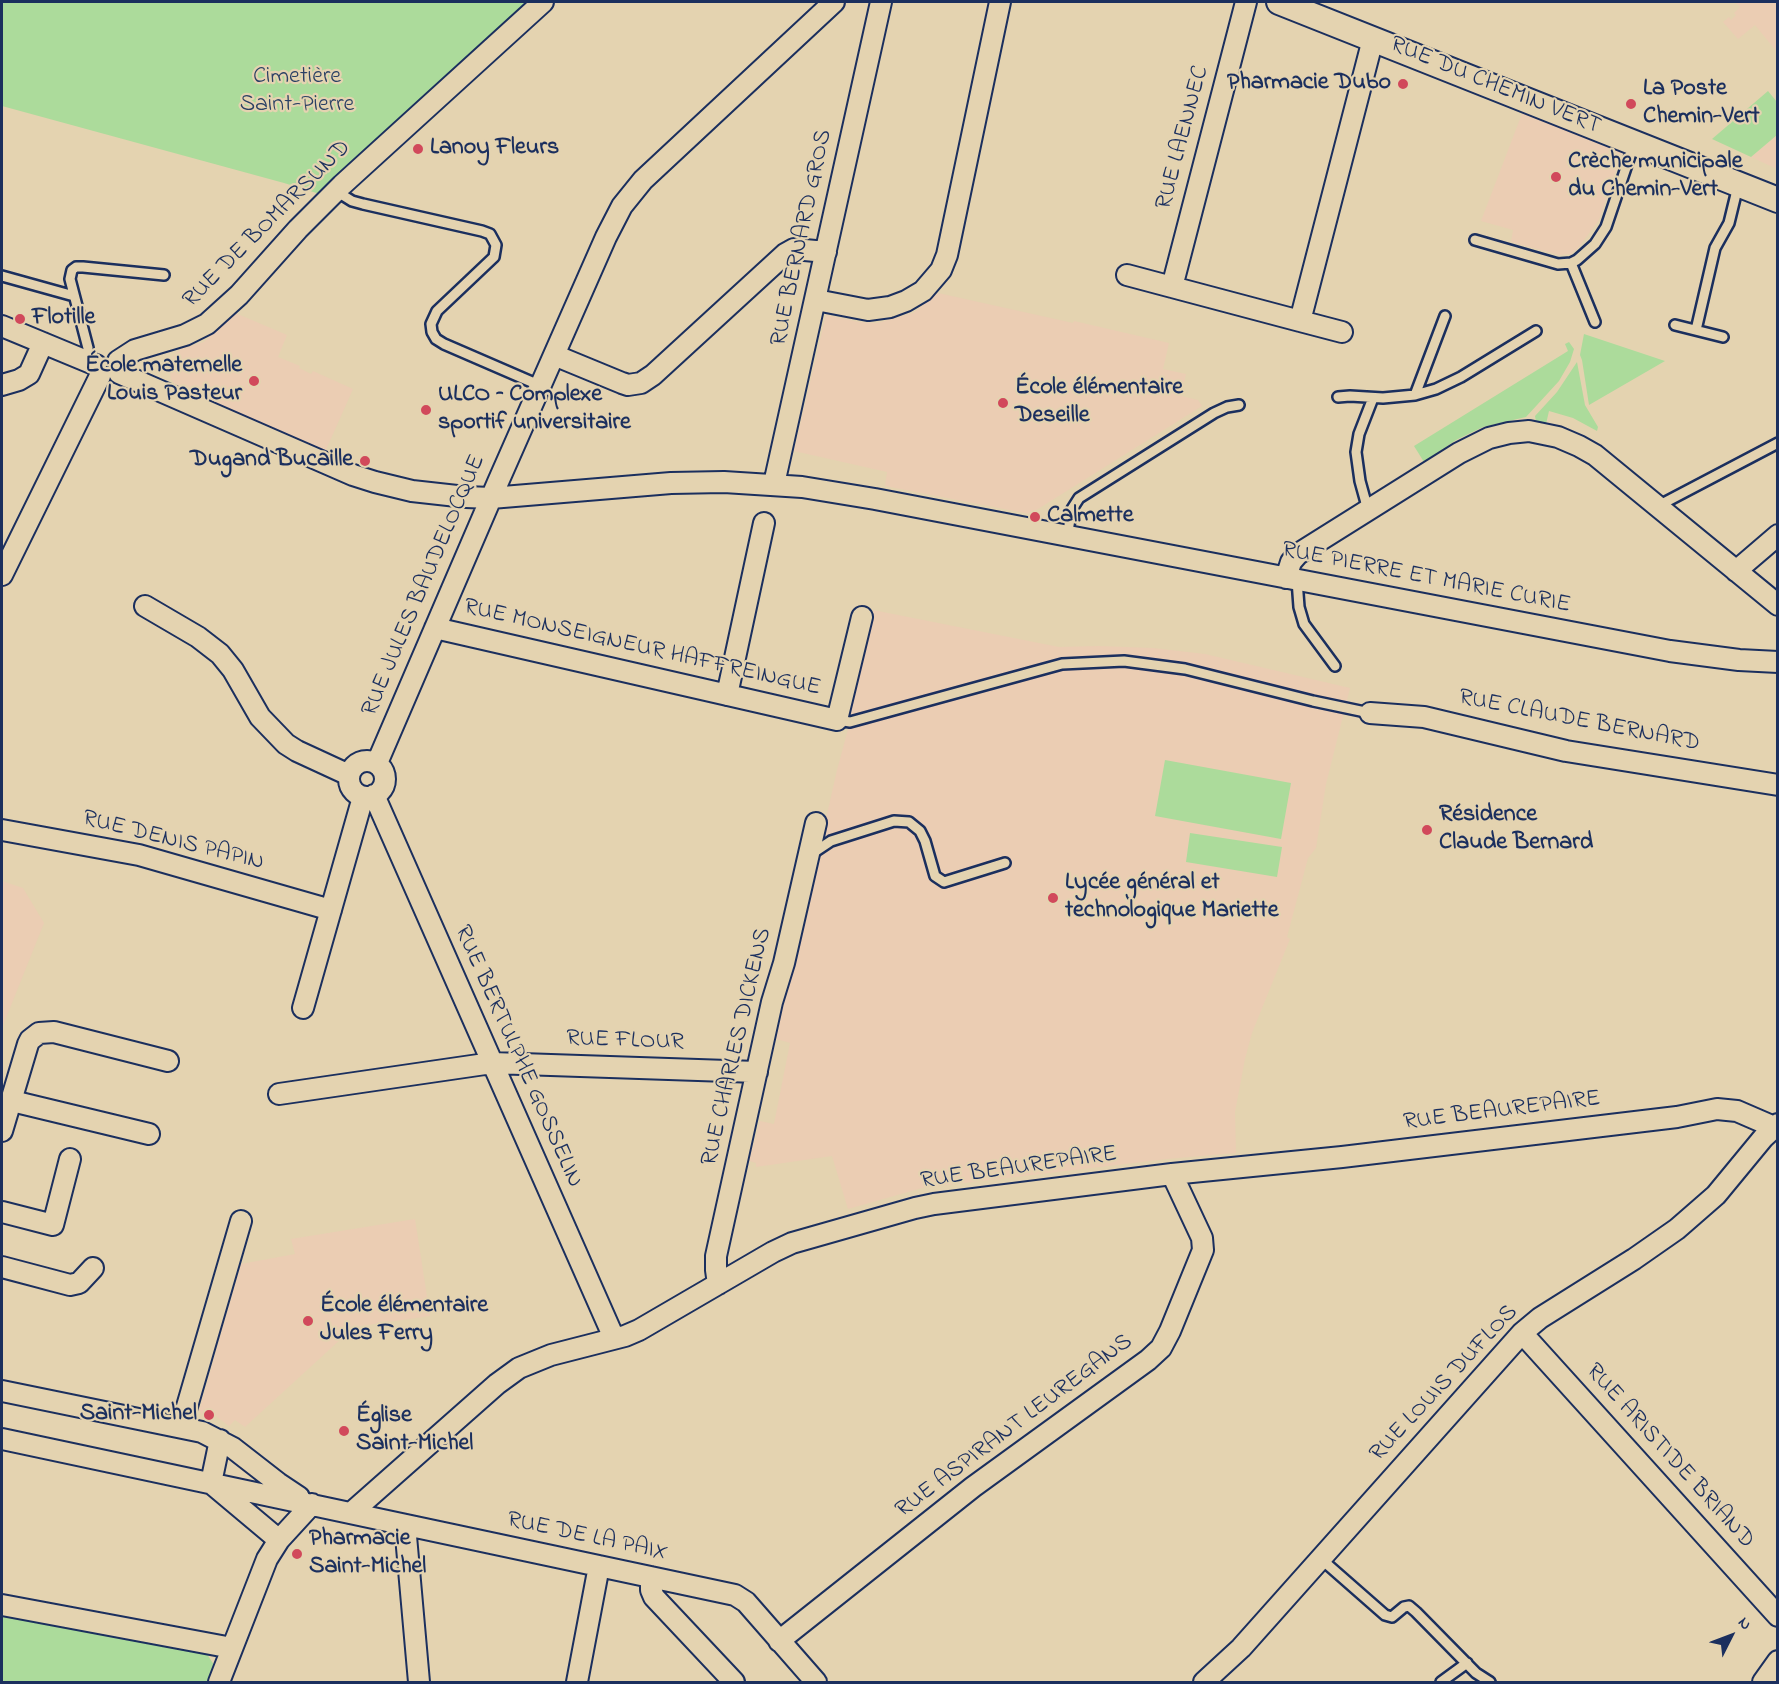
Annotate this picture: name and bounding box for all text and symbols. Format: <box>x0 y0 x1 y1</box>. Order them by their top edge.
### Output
street label: RUE DU CHEMIN VERT <box>1385 32 1605 142</box>
street label: RUE LAENNEC <box>1151 63 1217 213</box>
park label: Cimetière Saint-Pierre <box>240 64 354 120</box>
place label: Pharmacie Dubo <box>1227 70 1391 98</box>
place label: La Poste Chemin-Vert <box>1643 76 1760 132</box>
marker: Pharmacie Dubo <box>1396 77 1410 91</box>
marker: La Poste Chemin-Vert <box>1624 97 1638 111</box>
street label: RUE BERNARD GROS <box>766 127 840 349</box>
street label: RUE DE BOMARSUND <box>178 135 358 315</box>
place label: Lanoy Fleurs <box>430 135 559 163</box>
marker: Lanoy Fleurs <box>411 142 425 156</box>
place label: Crèche municipale du Chemin-Vert <box>1568 149 1742 205</box>
marker: Crèche municipale du Chemin-Vert <box>1549 170 1563 184</box>
place label: Flotille <box>32 305 95 333</box>
marker: Flotille <box>13 312 27 326</box>
place label: École maternelle Louis Pasteur <box>85 353 242 409</box>
marker: École maternelle Louis Pasteur <box>247 374 261 388</box>
place label: École élémentaire Deseille <box>1015 375 1183 431</box>
place label: ULCO – Complexe sportif universitaire <box>438 382 631 438</box>
marker: École élémentaire Deseille <box>996 396 1010 410</box>
marker: ULCO – Complexe sportif universitaire <box>419 403 433 417</box>
place label: Dugand Bucaille <box>190 447 353 475</box>
street label: RUE JULES BAUDELOCQUE <box>357 451 493 721</box>
marker: Dugand Bucaille <box>358 454 372 468</box>
place label: Calmette <box>1047 503 1133 531</box>
marker: Calmette <box>1028 510 1042 524</box>
street label: RUE PIERRE ET MARIE CURIE <box>1279 537 1573 621</box>
street label: RUE MONSEIGNEUR HAFFREINGUE <box>461 594 823 704</box>
street label: RUE CLAUDE BERNARD <box>1456 684 1702 760</box>
place label: Résidence Claude Bernard <box>1439 802 1593 858</box>
street label: RUE DENIS PAPIN <box>79 806 267 878</box>
marker: Résidence Claude Bernard <box>1420 823 1434 837</box>
place label: Lycée général et technologique Mariette <box>1065 870 1278 926</box>
marker: Lycée général et technologique Mariette <box>1046 891 1060 905</box>
street label: RUE BERTULPHE GOSSELIN <box>446 921 588 1193</box>
street label: RUE CHARLES DICKENS <box>697 925 779 1169</box>
street label: RUE FLOUR <box>566 1026 684 1058</box>
street label: RUE BEAUREPAIRE <box>1402 1086 1602 1138</box>
street label: RUE BEAUREPAIRE <box>919 1141 1119 1197</box>
place label: École élémentaire Jules Ferry <box>320 1293 488 1349</box>
street label: RUE LOUIS DUFLOS <box>1365 1299 1525 1469</box>
marker: École élémentaire Jules Ferry <box>301 1314 315 1328</box>
street label: RUE ASPIRANT LEUREGANS <box>891 1328 1139 1526</box>
street label: RUE ARISTIDE BRIAND <box>1578 1358 1760 1556</box>
place label: Saint-Michel <box>80 1401 197 1429</box>
place label: Église Saint-Michel <box>356 1403 473 1459</box>
marker: Saint-Michel <box>202 1408 216 1422</box>
marker: Église Saint-Michel <box>337 1424 351 1438</box>
street label: RUE DE LA PAIX <box>504 1507 670 1569</box>
place label: Pharmacie Saint-Michel <box>309 1526 426 1582</box>
marker: Pharmacie Saint-Michel <box>290 1547 304 1561</box>
north arrow <box>1701 1606 1761 1666</box>
text: N <box>1732 1612 1757 1636</box>

